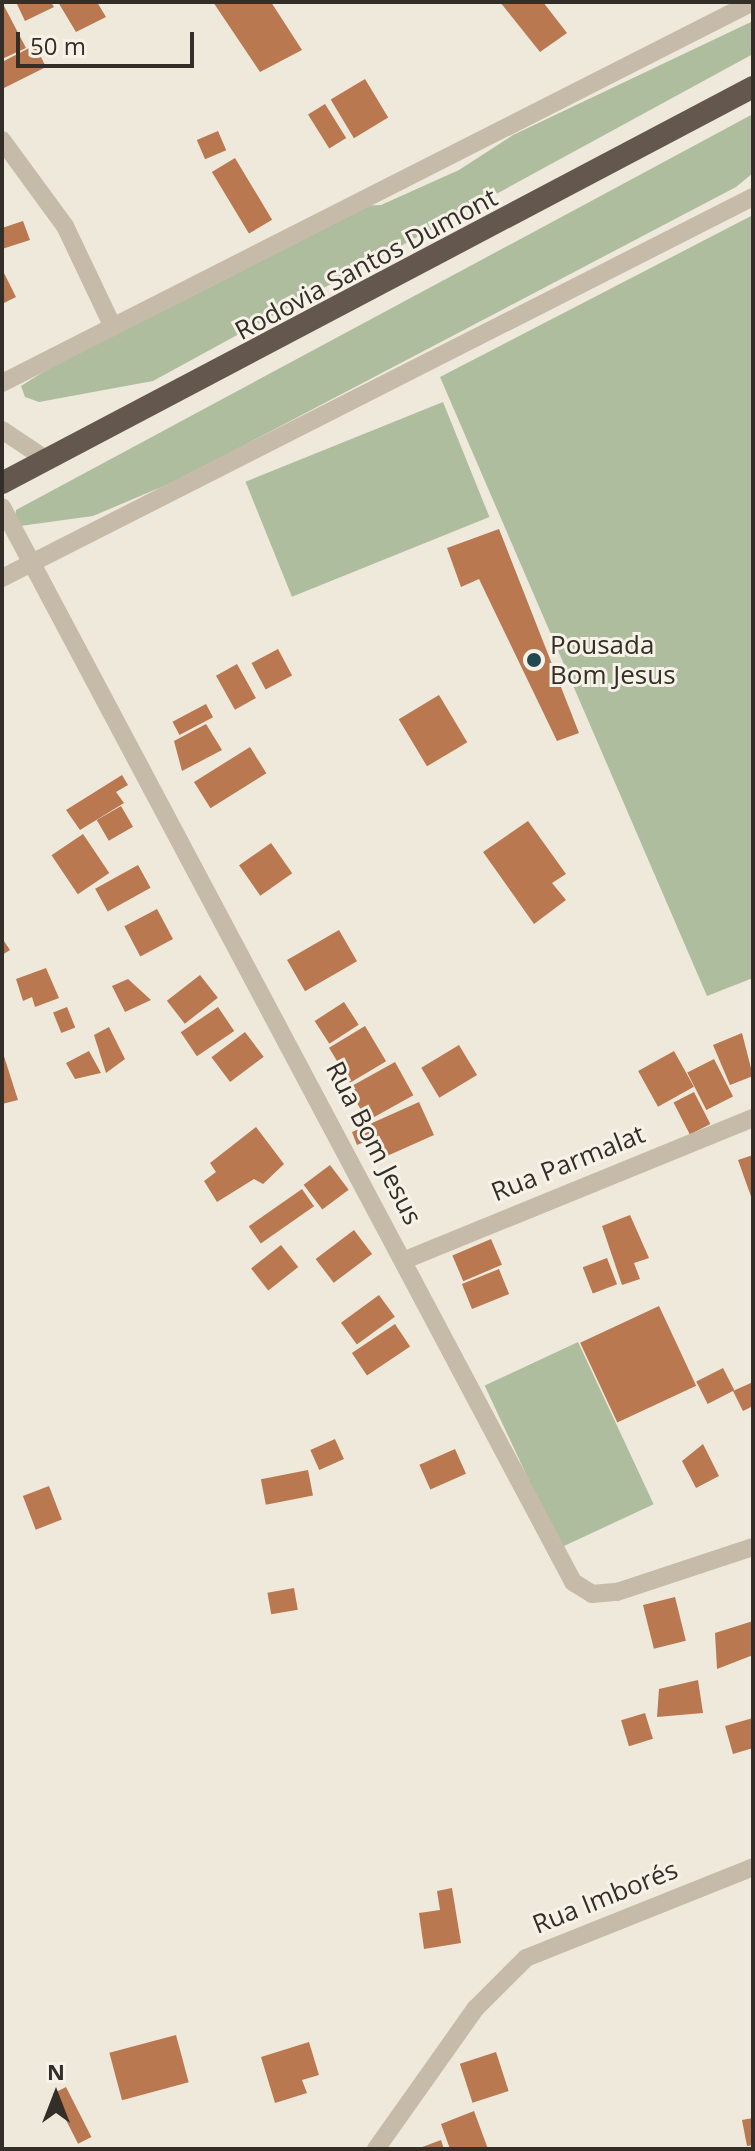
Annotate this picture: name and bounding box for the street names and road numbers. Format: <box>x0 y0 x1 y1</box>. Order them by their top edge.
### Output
street label: Rodovia Santos Dumont <box>230 182 502 346</box>
street label: Rua Bom Jesus <box>320 1056 428 1230</box>
street label: Rua Parmalat <box>487 1118 649 1208</box>
street label: Rua Imborés <box>528 1854 682 1940</box>

